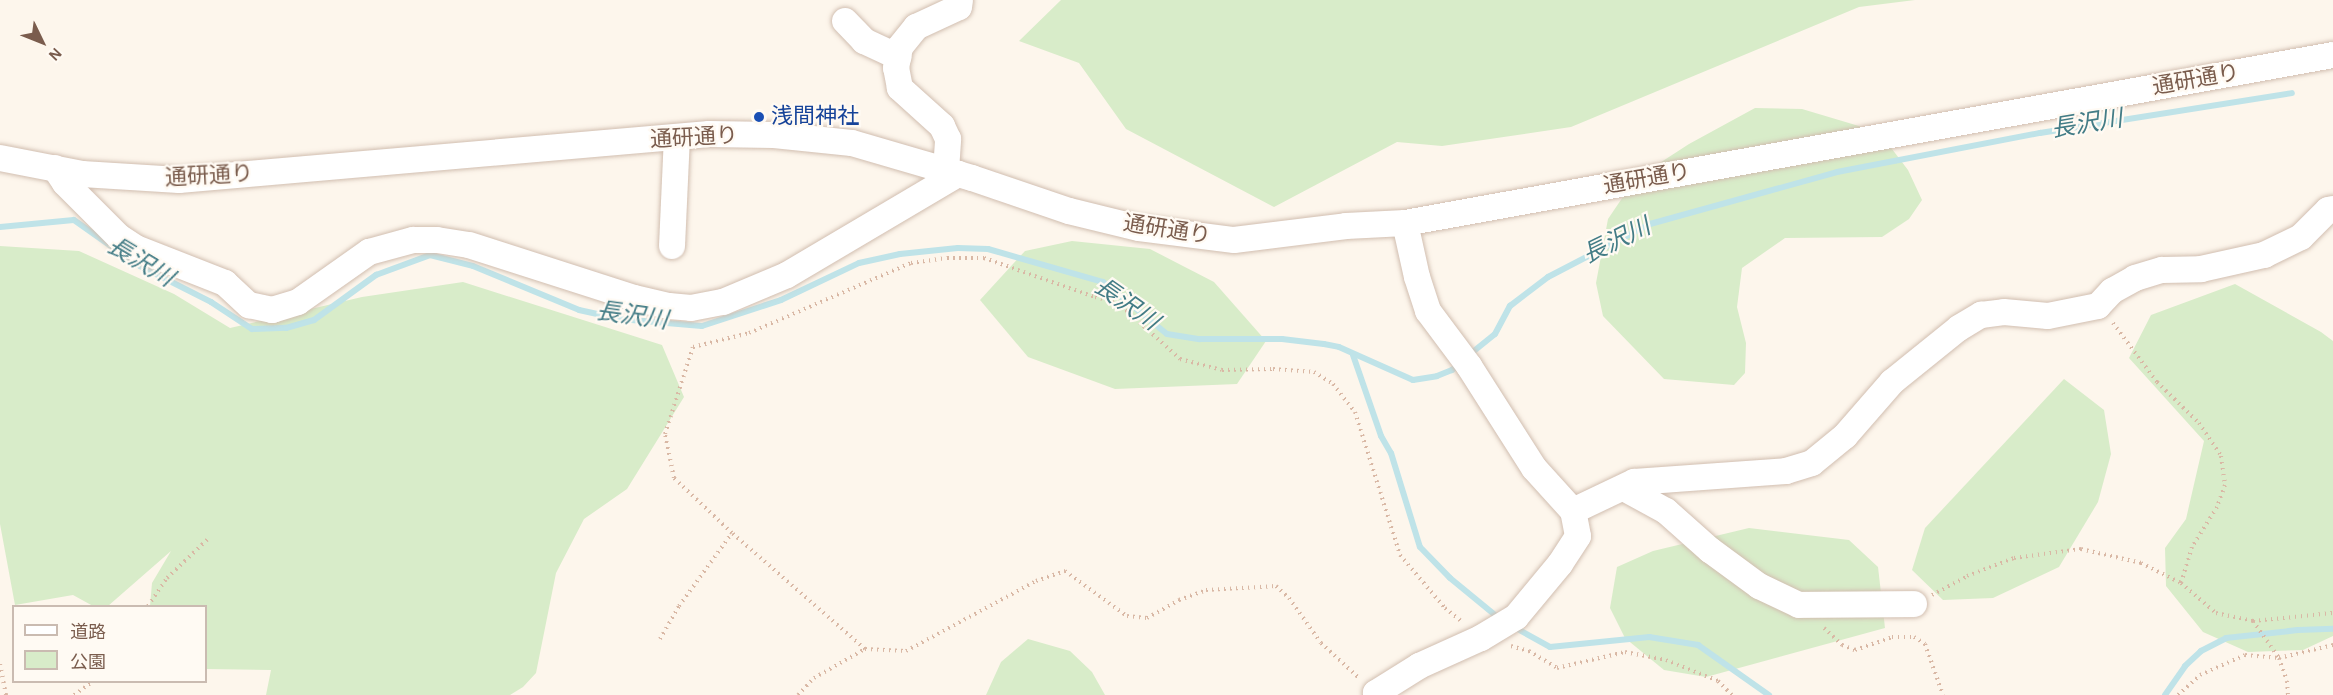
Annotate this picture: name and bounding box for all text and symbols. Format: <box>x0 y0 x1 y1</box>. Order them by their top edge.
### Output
north arrow <box>12 12 72 72</box>
text: N <box>46 45 65 64</box>
street label: 通研通り <box>2150 59 2242 101</box>
place label: 浅間神社 <box>771 104 859 130</box>
water label: 長沢川 <box>2049 105 2125 145</box>
marker: 浅間神社 <box>752 110 766 124</box>
street label: 通研通り <box>649 123 739 153</box>
street label: 通研通り <box>1601 158 1693 200</box>
street label: 通研通り <box>164 161 254 191</box>
street label: 通研通り <box>1121 210 1213 250</box>
water label: 長沢川 <box>1578 213 1656 271</box>
water label: 長沢川 <box>102 232 178 294</box>
water label: 長沢川 <box>1088 273 1164 337</box>
water label: 長沢川 <box>594 298 670 336</box>
legend <box>12 605 207 683</box>
text: 道路 <box>70 624 106 642</box>
text: 公園 <box>70 654 106 672</box>

